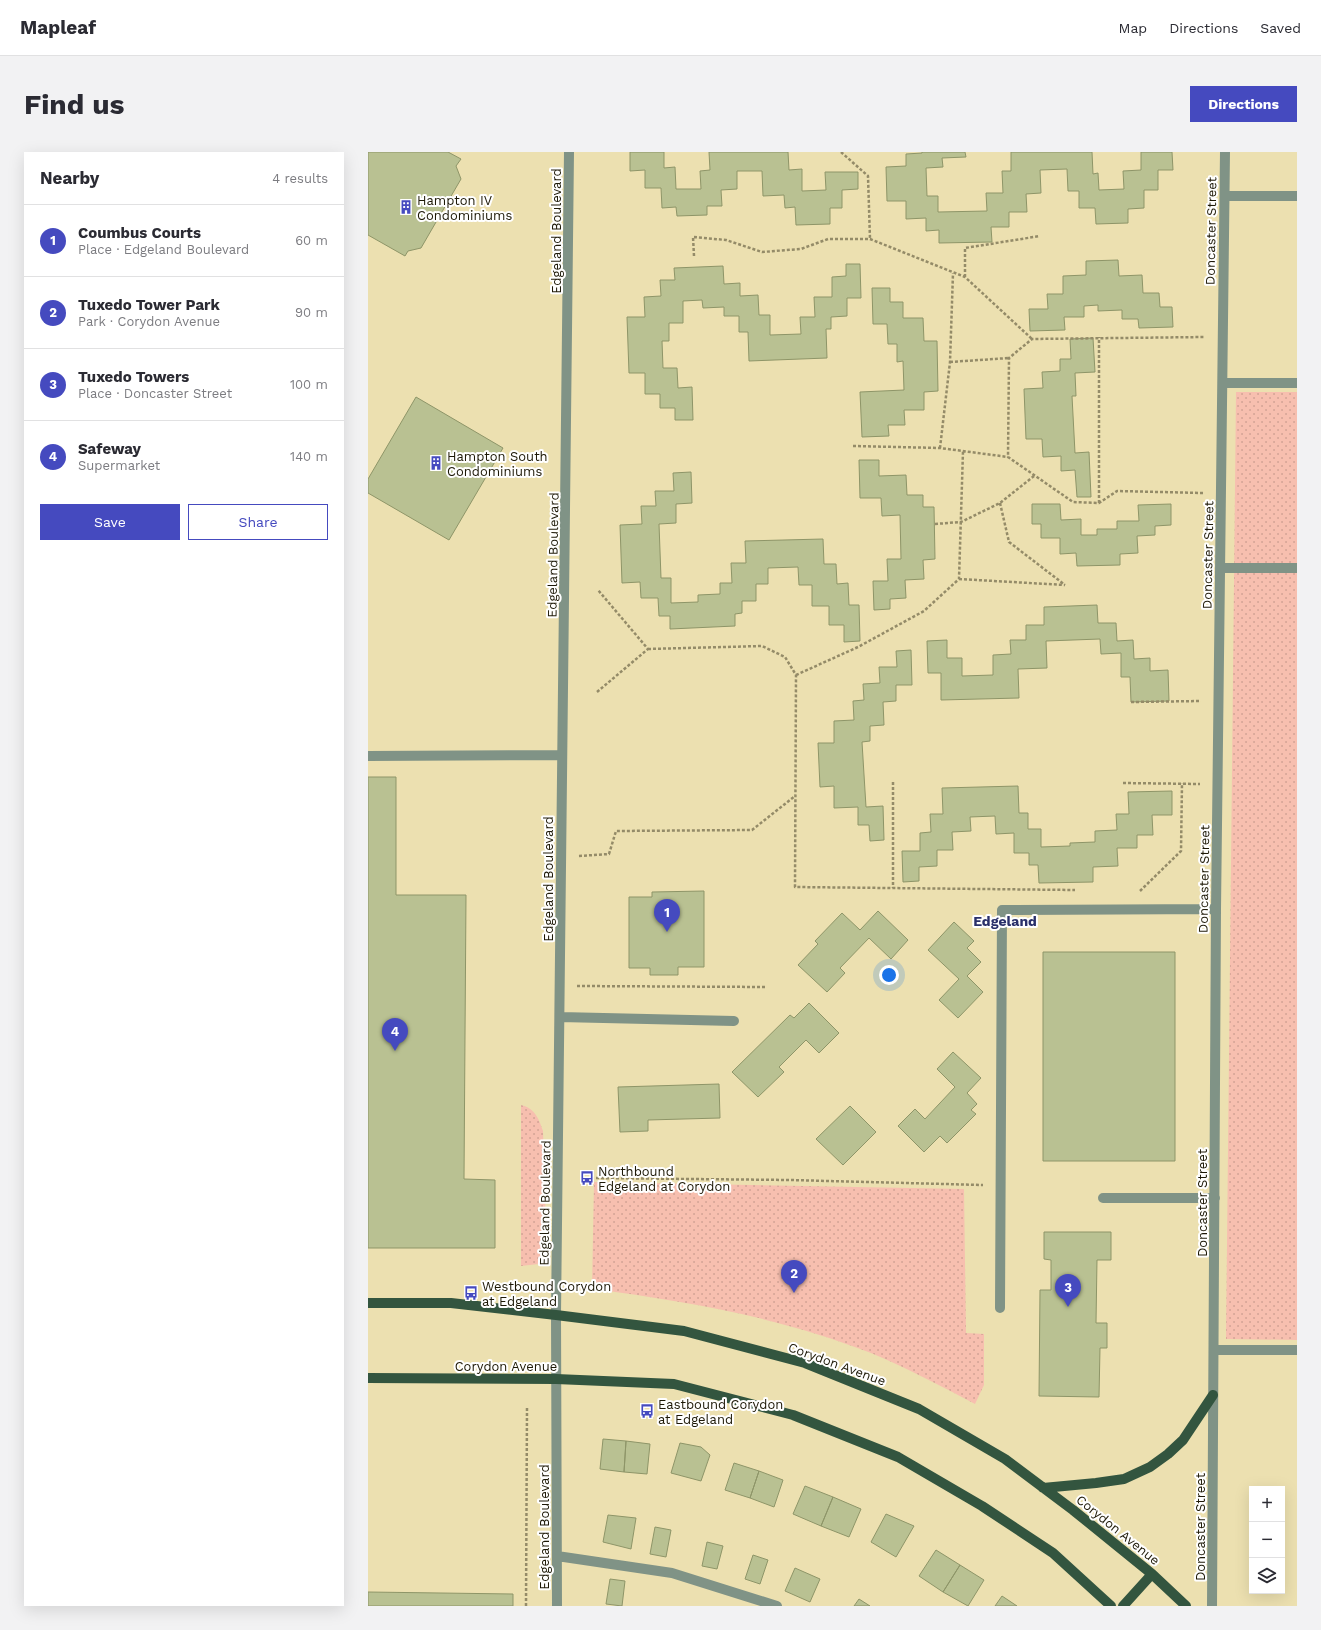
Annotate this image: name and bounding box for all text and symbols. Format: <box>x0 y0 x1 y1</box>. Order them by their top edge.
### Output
text: Mapleaf <box>20 16 96 39</box>
text: Map <box>1119 20 1147 36</box>
text: Directions <box>1169 20 1238 36</box>
text: Saved <box>1260 20 1301 36</box>
button: Directions <box>1190 86 1297 122</box>
text: Find us <box>24 88 124 121</box>
text: Nearby <box>40 168 99 188</box>
street label: Edgeland Boulevard <box>549 168 564 294</box>
text: 4 results <box>272 171 328 186</box>
street label: Doncaster Street <box>1203 176 1219 285</box>
place label: Hampton IV Condominiums <box>417 193 512 223</box>
building icon: Hampton IV Condominiums <box>398 199 414 215</box>
text: Coumbus Courts <box>78 224 201 242</box>
text: 1 <box>50 233 56 248</box>
text: 60 m <box>295 233 328 248</box>
text: Place · Edgeland Boulevard <box>78 242 249 257</box>
text: Tuxedo Tower Park <box>78 296 220 314</box>
text: 2 <box>49 305 57 320</box>
text: 90 m <box>295 305 328 320</box>
text: Park · Corydon Avenue <box>78 314 220 329</box>
text: Tuxedo Towers <box>78 368 189 386</box>
text: 3 <box>49 377 57 392</box>
text: 100 m <box>290 377 328 392</box>
text: Place · Doncaster Street <box>78 386 232 401</box>
text: Safeway <box>78 440 141 458</box>
text: 4 <box>49 449 57 464</box>
text: 140 m <box>290 449 328 464</box>
place label: Hampton South Condominiums <box>447 449 548 479</box>
building icon: Hampton South Condominiums <box>428 455 444 471</box>
text: Supermarket <box>78 458 160 473</box>
street label: Edgeland Boulevard <box>544 492 562 618</box>
street label: Doncaster Street <box>1200 500 1216 609</box>
button: Save <box>40 504 180 540</box>
button: Share <box>188 504 328 540</box>
street label: Edgeland Boulevard <box>541 816 556 942</box>
street label: Doncaster Street <box>1196 824 1212 933</box>
pin: 1 <box>654 899 680 932</box>
district label: Edgeland <box>973 913 1037 929</box>
your location <box>879 965 899 985</box>
pin: 4 <box>382 1018 408 1051</box>
street label: Edgeland Boulevard <box>536 1140 554 1266</box>
street label: Doncaster Street <box>1195 1148 1210 1257</box>
place label: Northbound Edgeland at Corydon <box>598 1164 730 1194</box>
bus stop icon: Northbound Edgeland at Corydon <box>579 1170 595 1186</box>
pin: 2 <box>781 1260 807 1293</box>
pin: 3 <box>1055 1274 1081 1307</box>
place label: Westbound Corydon at Edgeland <box>482 1279 611 1309</box>
bus stop icon: Westbound Corydon at Edgeland <box>463 1285 479 1301</box>
street label: Corydon Avenue <box>786 1339 888 1389</box>
street label: Corydon Avenue <box>455 1359 557 1374</box>
place label: Eastbound Corydon at Edgeland <box>658 1397 783 1427</box>
bus stop icon: Eastbound Corydon at Edgeland <box>639 1403 655 1419</box>
street label: Edgeland Boulevard <box>537 1464 552 1590</box>
street label: Doncaster Street <box>1193 1472 1208 1581</box>
map controls <box>1249 1486 1285 1594</box>
button: + <box>1249 1486 1285 1522</box>
street label: Corydon Avenue <box>1073 1492 1163 1568</box>
button: − <box>1249 1522 1285 1558</box>
button: layers <box>1249 1558 1285 1594</box>

